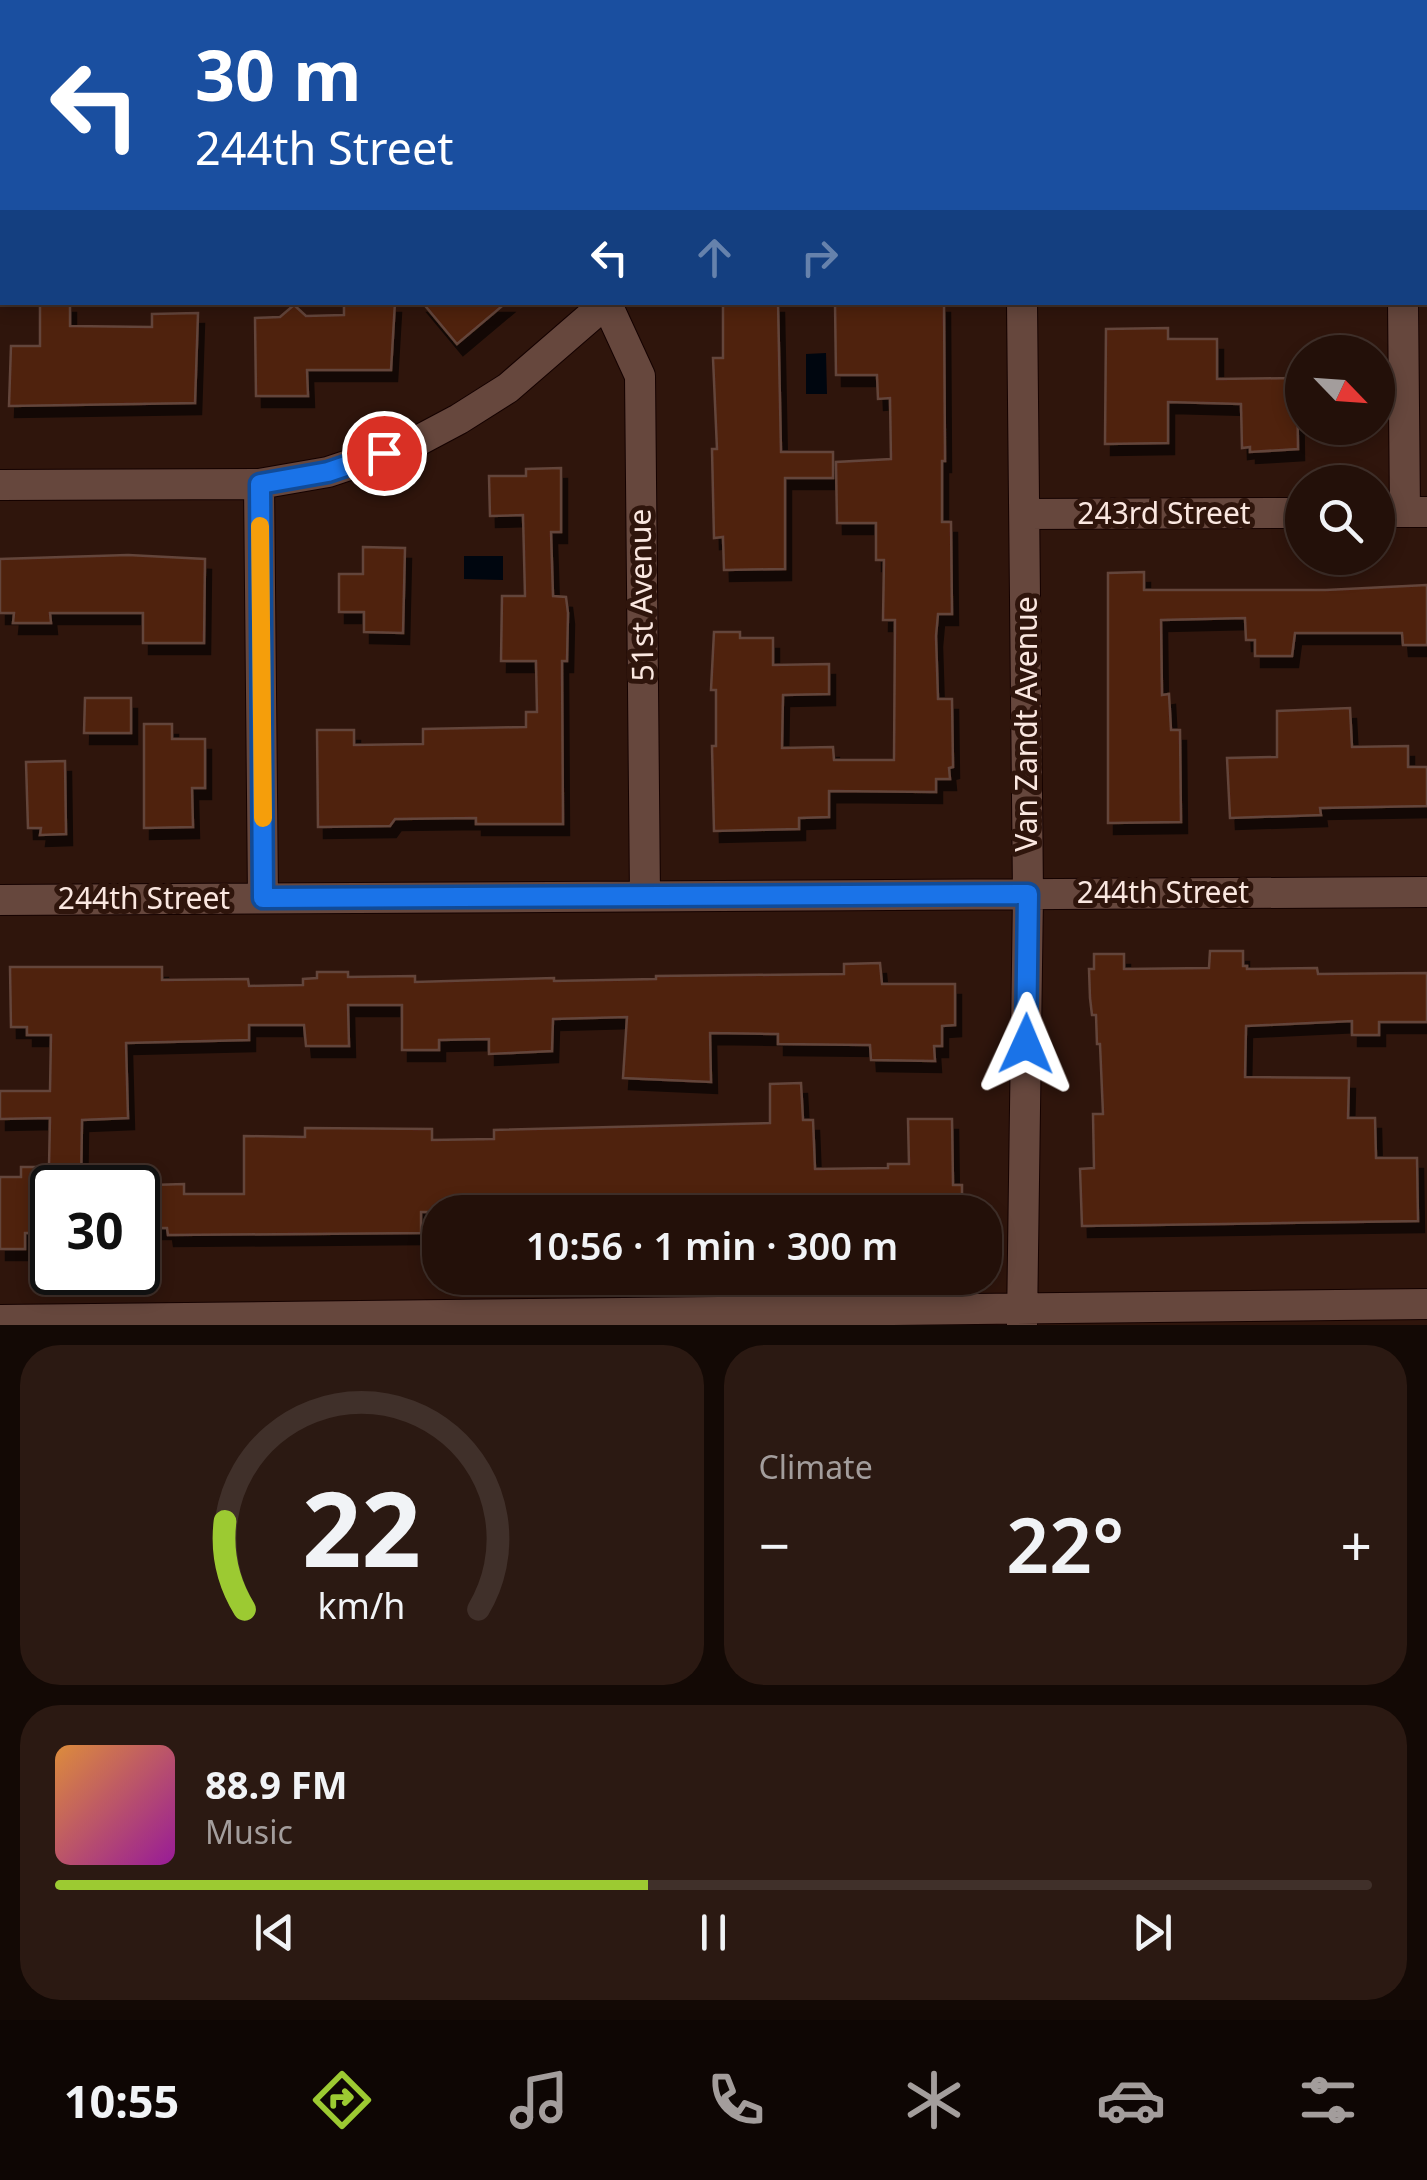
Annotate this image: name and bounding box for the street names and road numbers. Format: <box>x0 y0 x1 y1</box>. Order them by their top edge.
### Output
street label: 243rd Street <box>1077 492 1251 533</box>
street label: 51st Avenue <box>618 508 663 682</box>
street label: Van Zandt Avenue <box>1005 596 1046 852</box>
street label: 244th Street <box>1077 871 1249 912</box>
street label: 244th Street <box>58 877 230 918</box>

